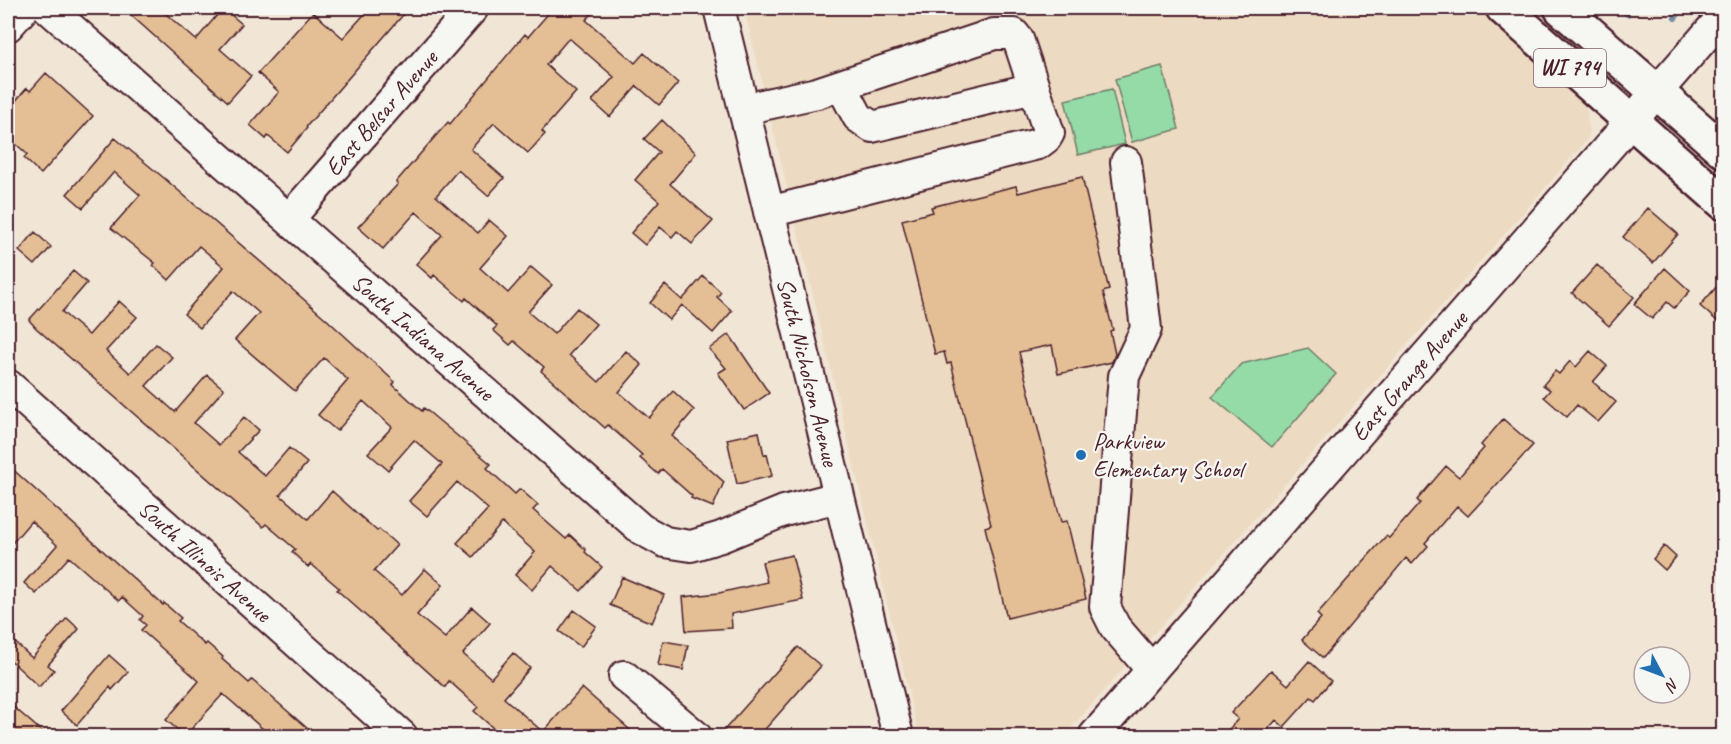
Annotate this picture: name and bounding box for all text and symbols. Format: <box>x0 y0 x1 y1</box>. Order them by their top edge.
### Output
street label: East Belsar Avenue <box>318 42 445 182</box>
road number: WI 794 <box>1534 49 1606 87</box>
street label: South Indiana Avenue <box>346 267 502 409</box>
street label: South Nicholson Avenue <box>770 275 846 471</box>
street label: East Grange Avenue <box>1344 303 1475 447</box>
place label: Parkview Elementary School <box>1093 426 1247 484</box>
marker: Parkview Elementary School <box>1074 448 1088 462</box>
street label: South Illinois Avenue <box>132 493 279 630</box>
north arrow <box>1632 645 1692 705</box>
text: N <box>1660 674 1683 697</box>

